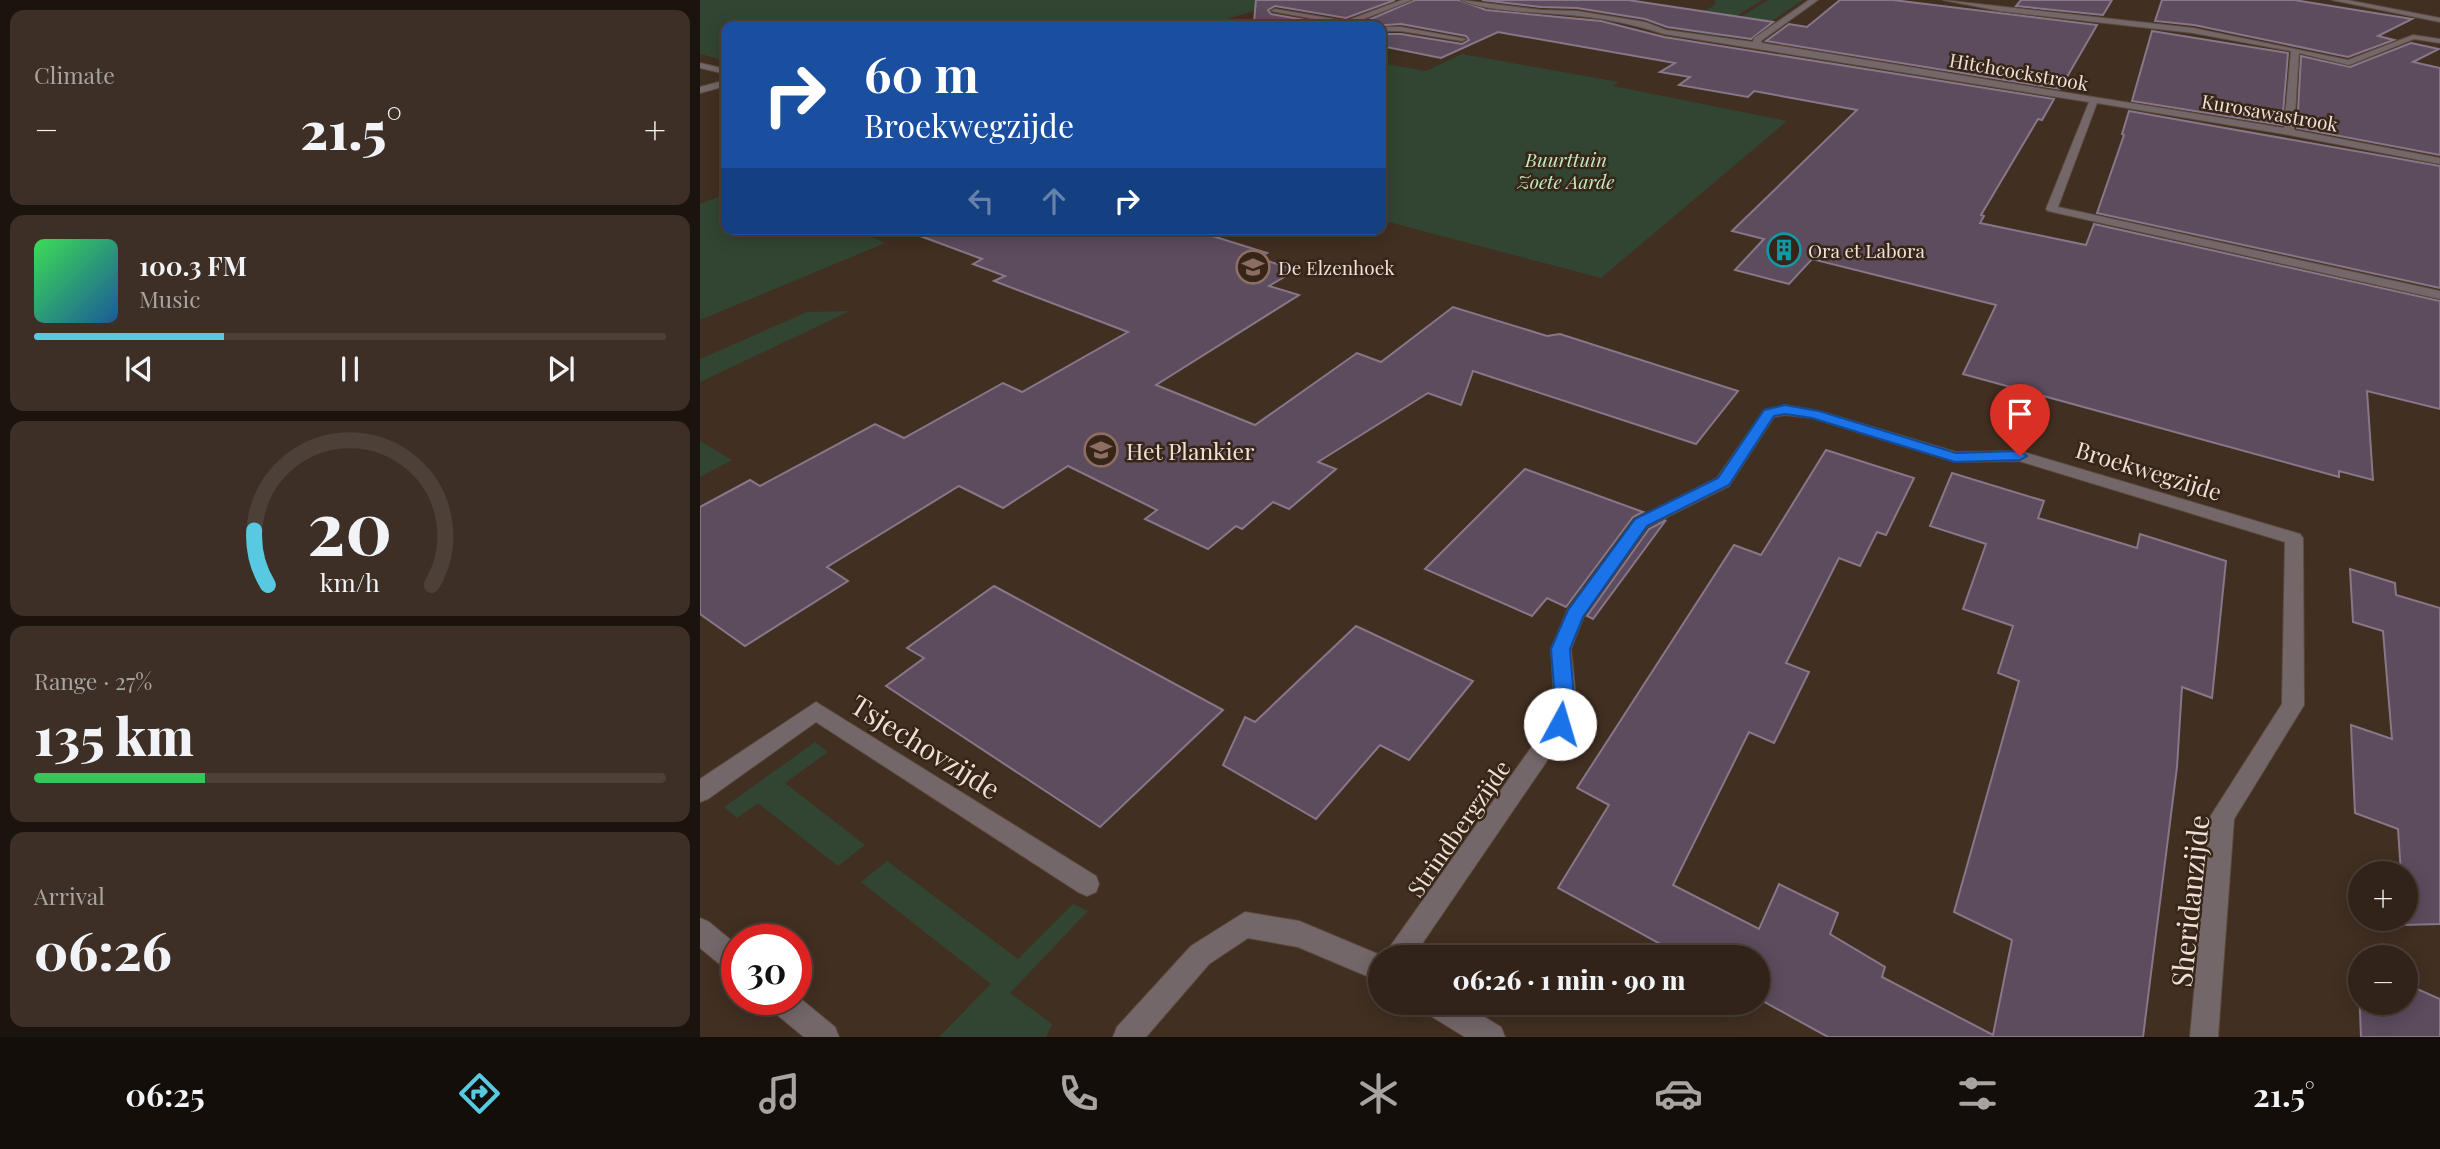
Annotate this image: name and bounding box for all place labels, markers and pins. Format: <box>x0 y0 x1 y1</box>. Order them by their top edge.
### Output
building icon: Ora et Labora <box>1765 231 1803 269</box>
place label: Ora et Labora <box>1808 237 1925 263</box>
school or university icon: De Elzenhoek <box>1234 248 1272 286</box>
place label: De Elzenhoek <box>1278 254 1395 280</box>
pin <box>1990 384 2050 456</box>
school or university icon: Het Plankier <box>1082 431 1120 469</box>
place label: Het Plankier <box>1126 435 1254 466</box>

